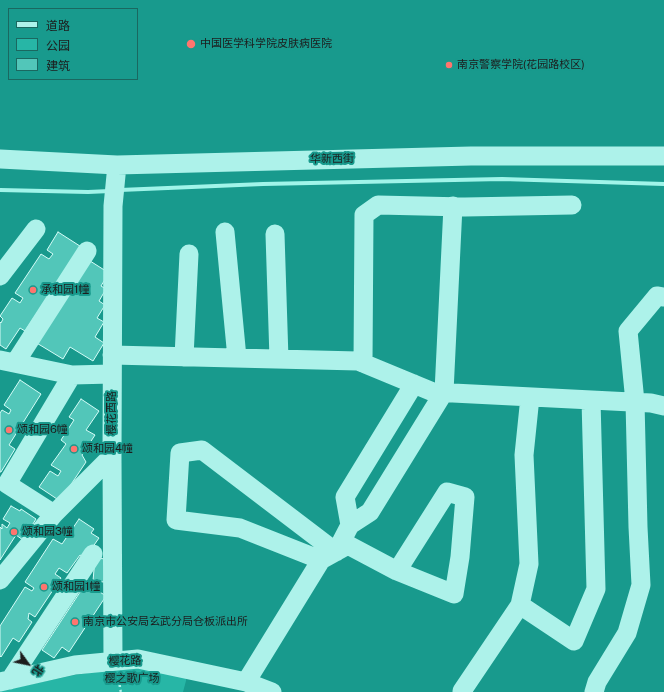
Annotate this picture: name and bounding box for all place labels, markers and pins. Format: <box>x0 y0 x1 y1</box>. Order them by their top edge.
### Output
place label: 中国医学科学院皮肤病医院 <box>200 37 332 51</box>
marker: 中国医学科学院皮肤病医院 <box>185 38 197 50</box>
place label: 南京警察学院(花园路校区) <box>457 58 585 72</box>
marker: 南京警察学院(花园路校区) <box>444 60 454 70</box>
place label: 承和园1幢 <box>41 283 89 297</box>
marker: 承和园1幢 <box>28 285 38 295</box>
place label: 颂和园6幢 <box>17 423 68 437</box>
marker: 颂和园6幢 <box>4 425 14 435</box>
place label: 颂和园4幢 <box>82 442 133 456</box>
marker: 颂和园4幢 <box>69 444 79 454</box>
place label: 颂和园3幢 <box>22 525 73 539</box>
marker: 颂和园3幢 <box>9 527 19 537</box>
place label: 颂和园1幢 <box>52 580 100 594</box>
marker: 颂和园1幢 <box>39 582 49 592</box>
place label: 南京市公安局玄武分局仓板派出所 <box>83 615 248 629</box>
marker: 南京市公安局玄武分局仓板派出所 <box>70 617 80 627</box>

